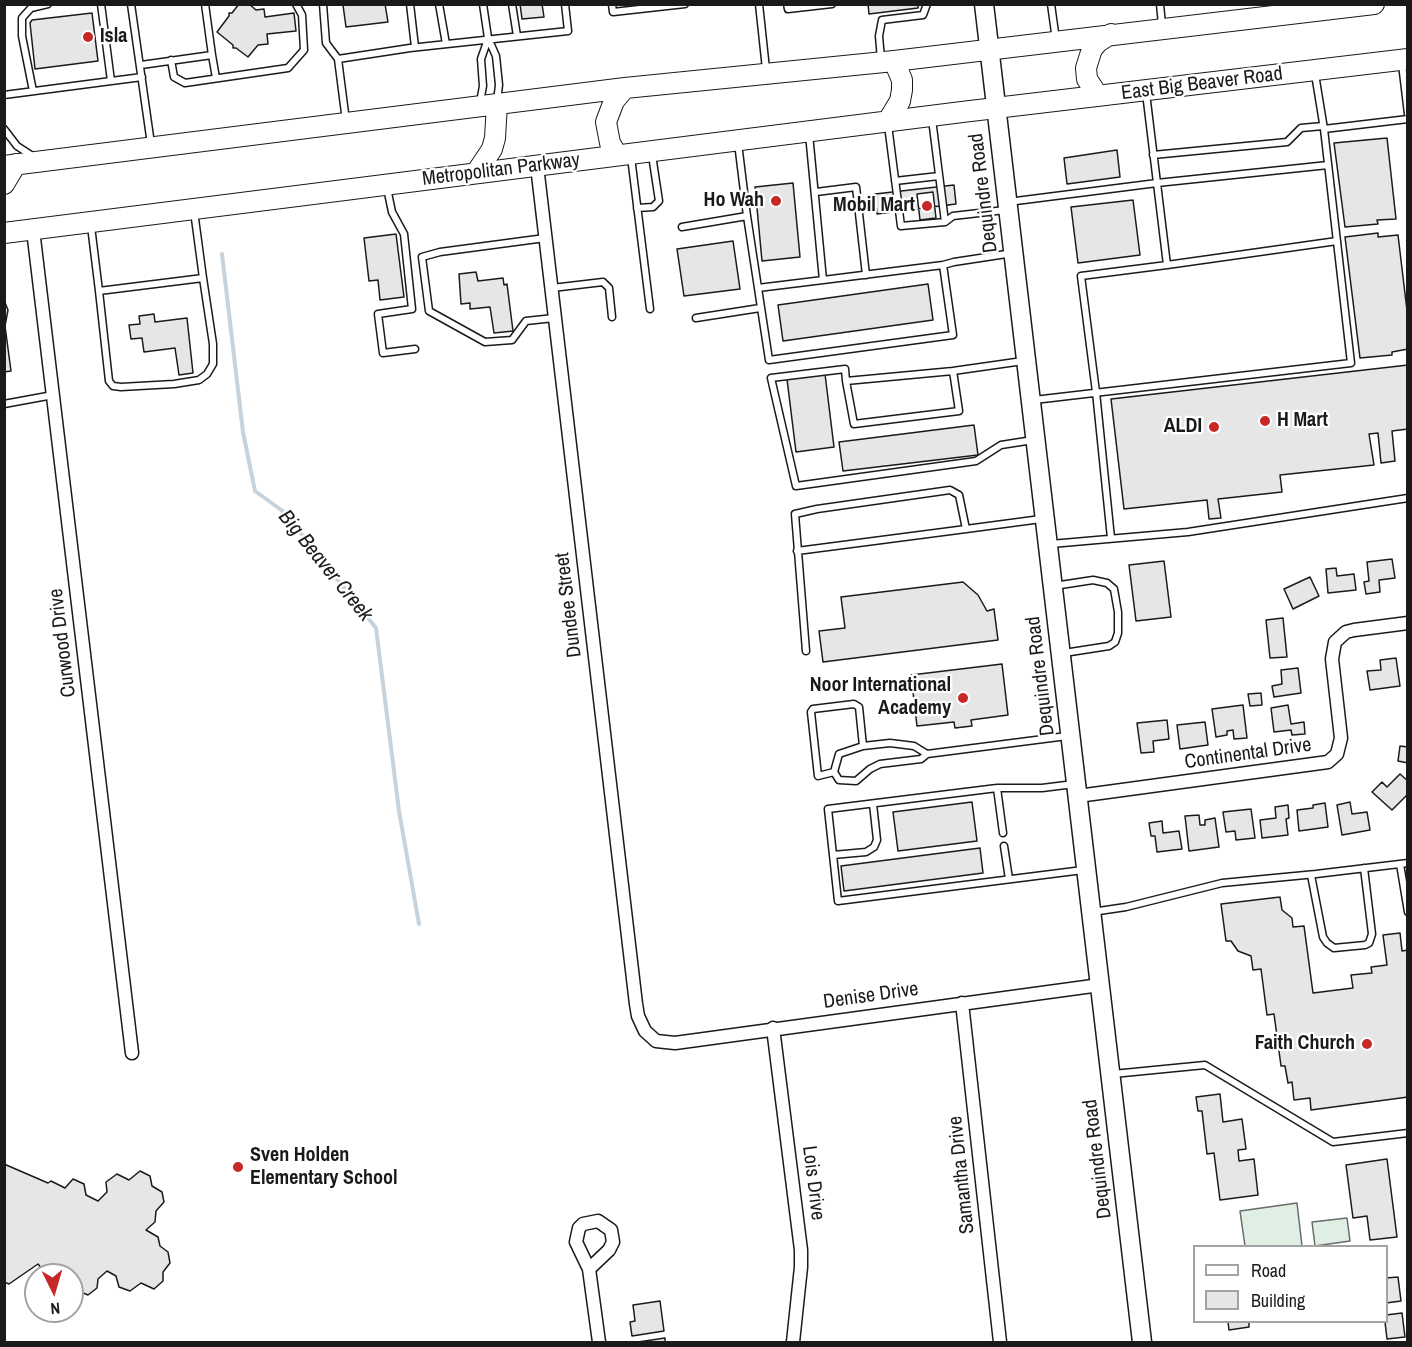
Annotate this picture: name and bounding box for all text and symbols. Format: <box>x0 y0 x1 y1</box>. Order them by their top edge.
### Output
place label: Isla <box>100 25 127 49</box>
marker: Isla <box>81 30 95 44</box>
street label: East Big Beaver Road <box>1120 62 1284 106</box>
street label: Dequindre Road <box>965 132 1003 254</box>
street label: Metropolitan Parkway <box>421 148 581 192</box>
place label: Ho Wah <box>704 189 764 213</box>
marker: Ho Wah <box>769 194 783 208</box>
place label: Mobil Mart <box>833 194 915 218</box>
marker: Mobil Mart <box>920 199 934 213</box>
place label: H Mart <box>1277 409 1328 433</box>
marker: H Mart <box>1258 414 1272 428</box>
place label: ALDI <box>1164 415 1202 439</box>
marker: ALDI <box>1207 420 1221 434</box>
water label: Big Beaver Creek <box>272 505 378 627</box>
street label: Dundee Street <box>551 551 587 659</box>
street label: Curwood Drive <box>44 587 82 699</box>
street label: Dequindre Road <box>1022 615 1060 737</box>
place label: Noor International Academy <box>810 674 951 721</box>
marker: Noor International Academy <box>956 691 970 705</box>
street label: Continental Drive <box>1183 733 1313 775</box>
street label: Denise Drive <box>822 977 920 1015</box>
place label: Faith Church <box>1255 1032 1355 1056</box>
marker: Faith Church <box>1360 1037 1374 1051</box>
street label: Dequindre Road <box>1079 1098 1117 1220</box>
street label: Samantha Drive <box>944 1115 980 1235</box>
place label: Sven Holden Elementary School <box>250 1144 398 1191</box>
street label: Lois Drive <box>797 1144 829 1222</box>
marker: Sven Holden Elementary School <box>231 1160 245 1174</box>
legend <box>1193 1245 1388 1323</box>
text: Road <box>1251 1258 1286 1283</box>
north arrow <box>24 1263 84 1323</box>
text: Building <box>1251 1288 1305 1313</box>
text: N <box>50 1298 61 1320</box>

